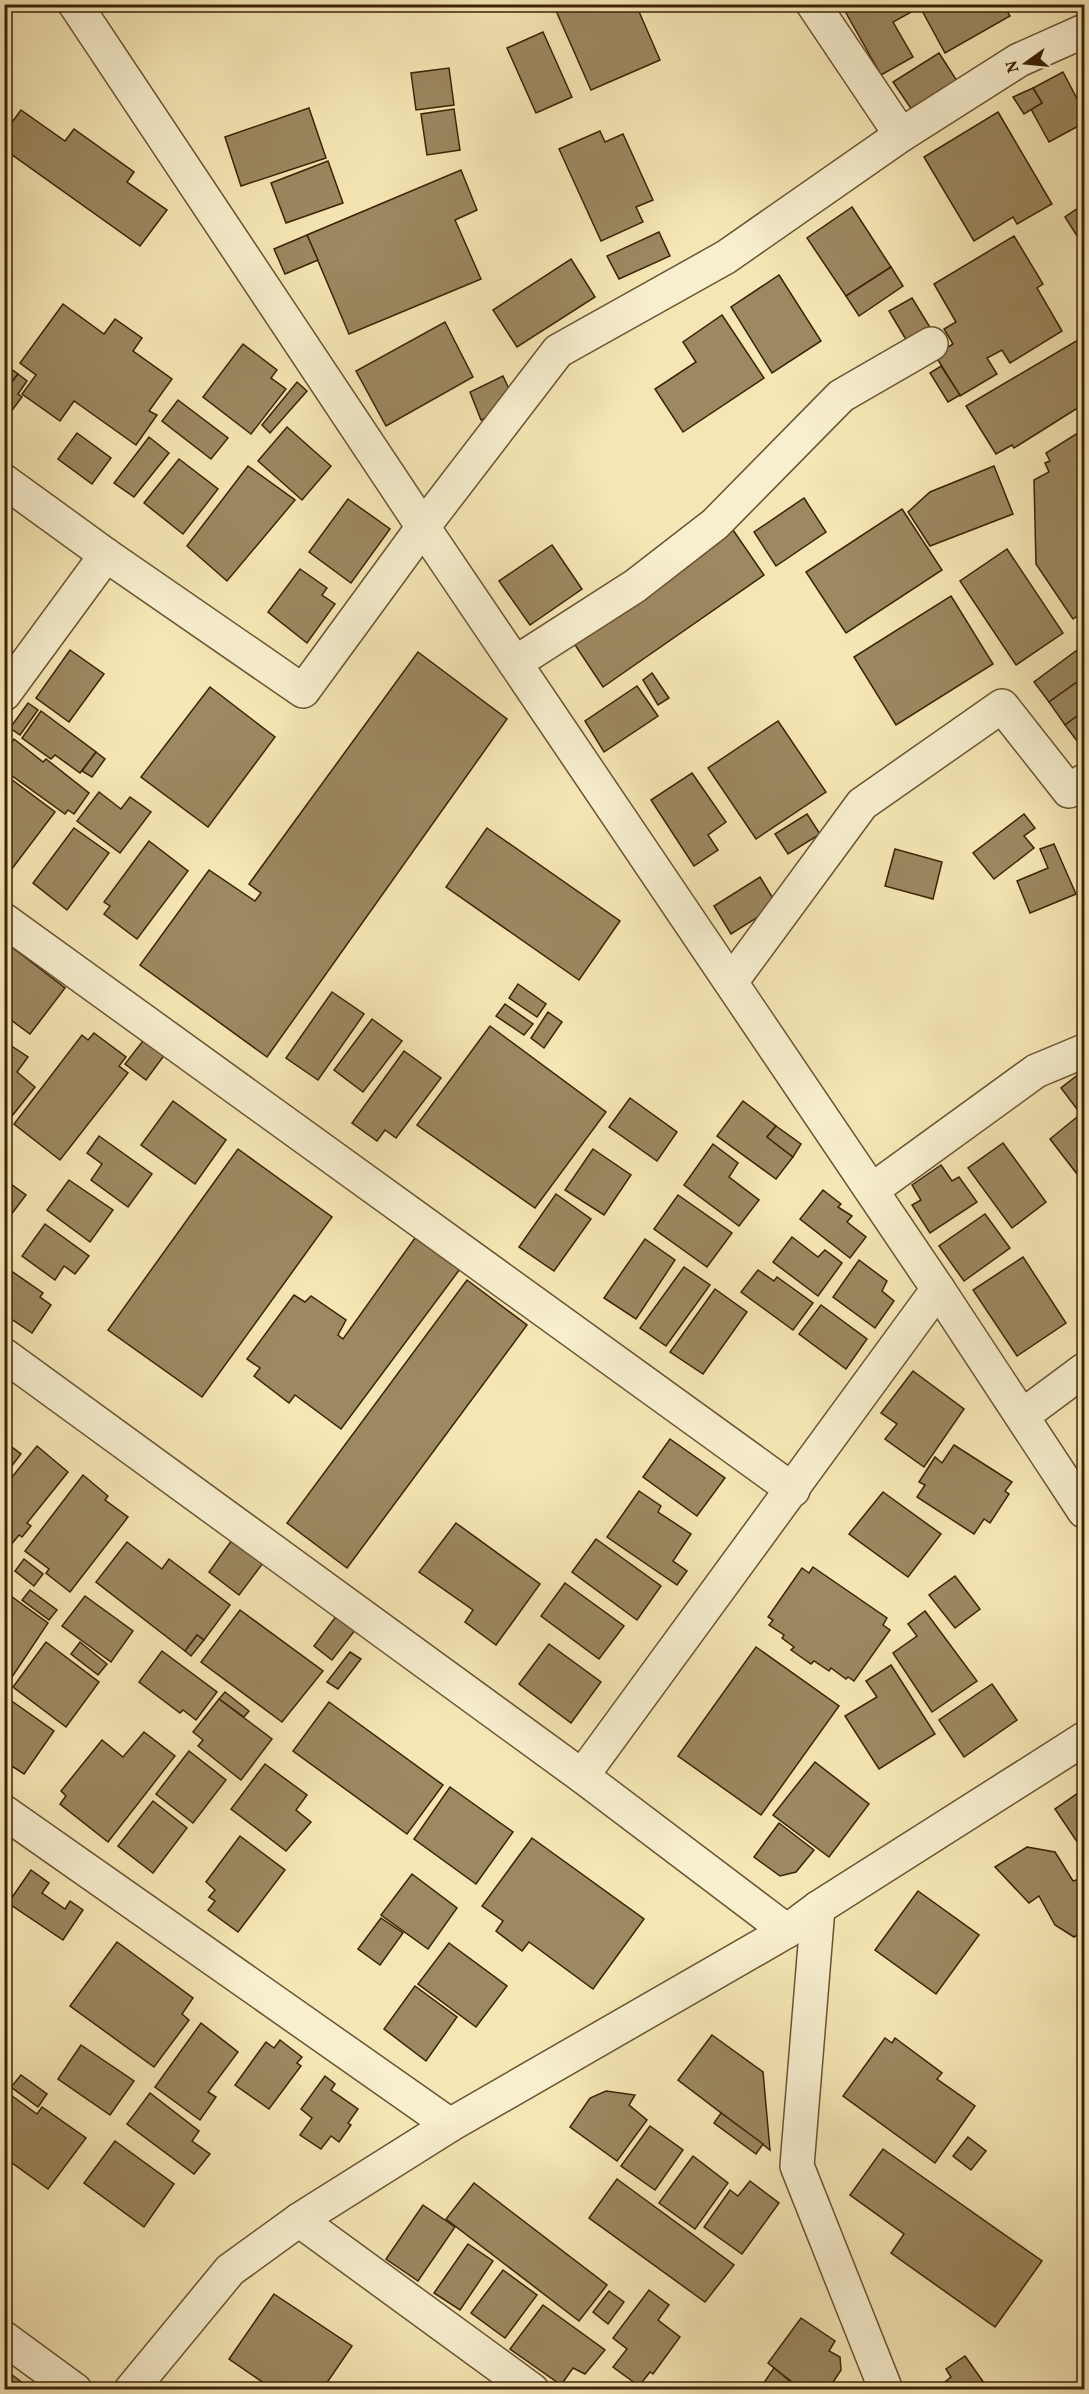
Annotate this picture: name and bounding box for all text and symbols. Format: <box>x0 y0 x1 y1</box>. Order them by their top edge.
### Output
north arrow <box>996 33 1056 93</box>
text: N <box>1001 58 1026 75</box>

